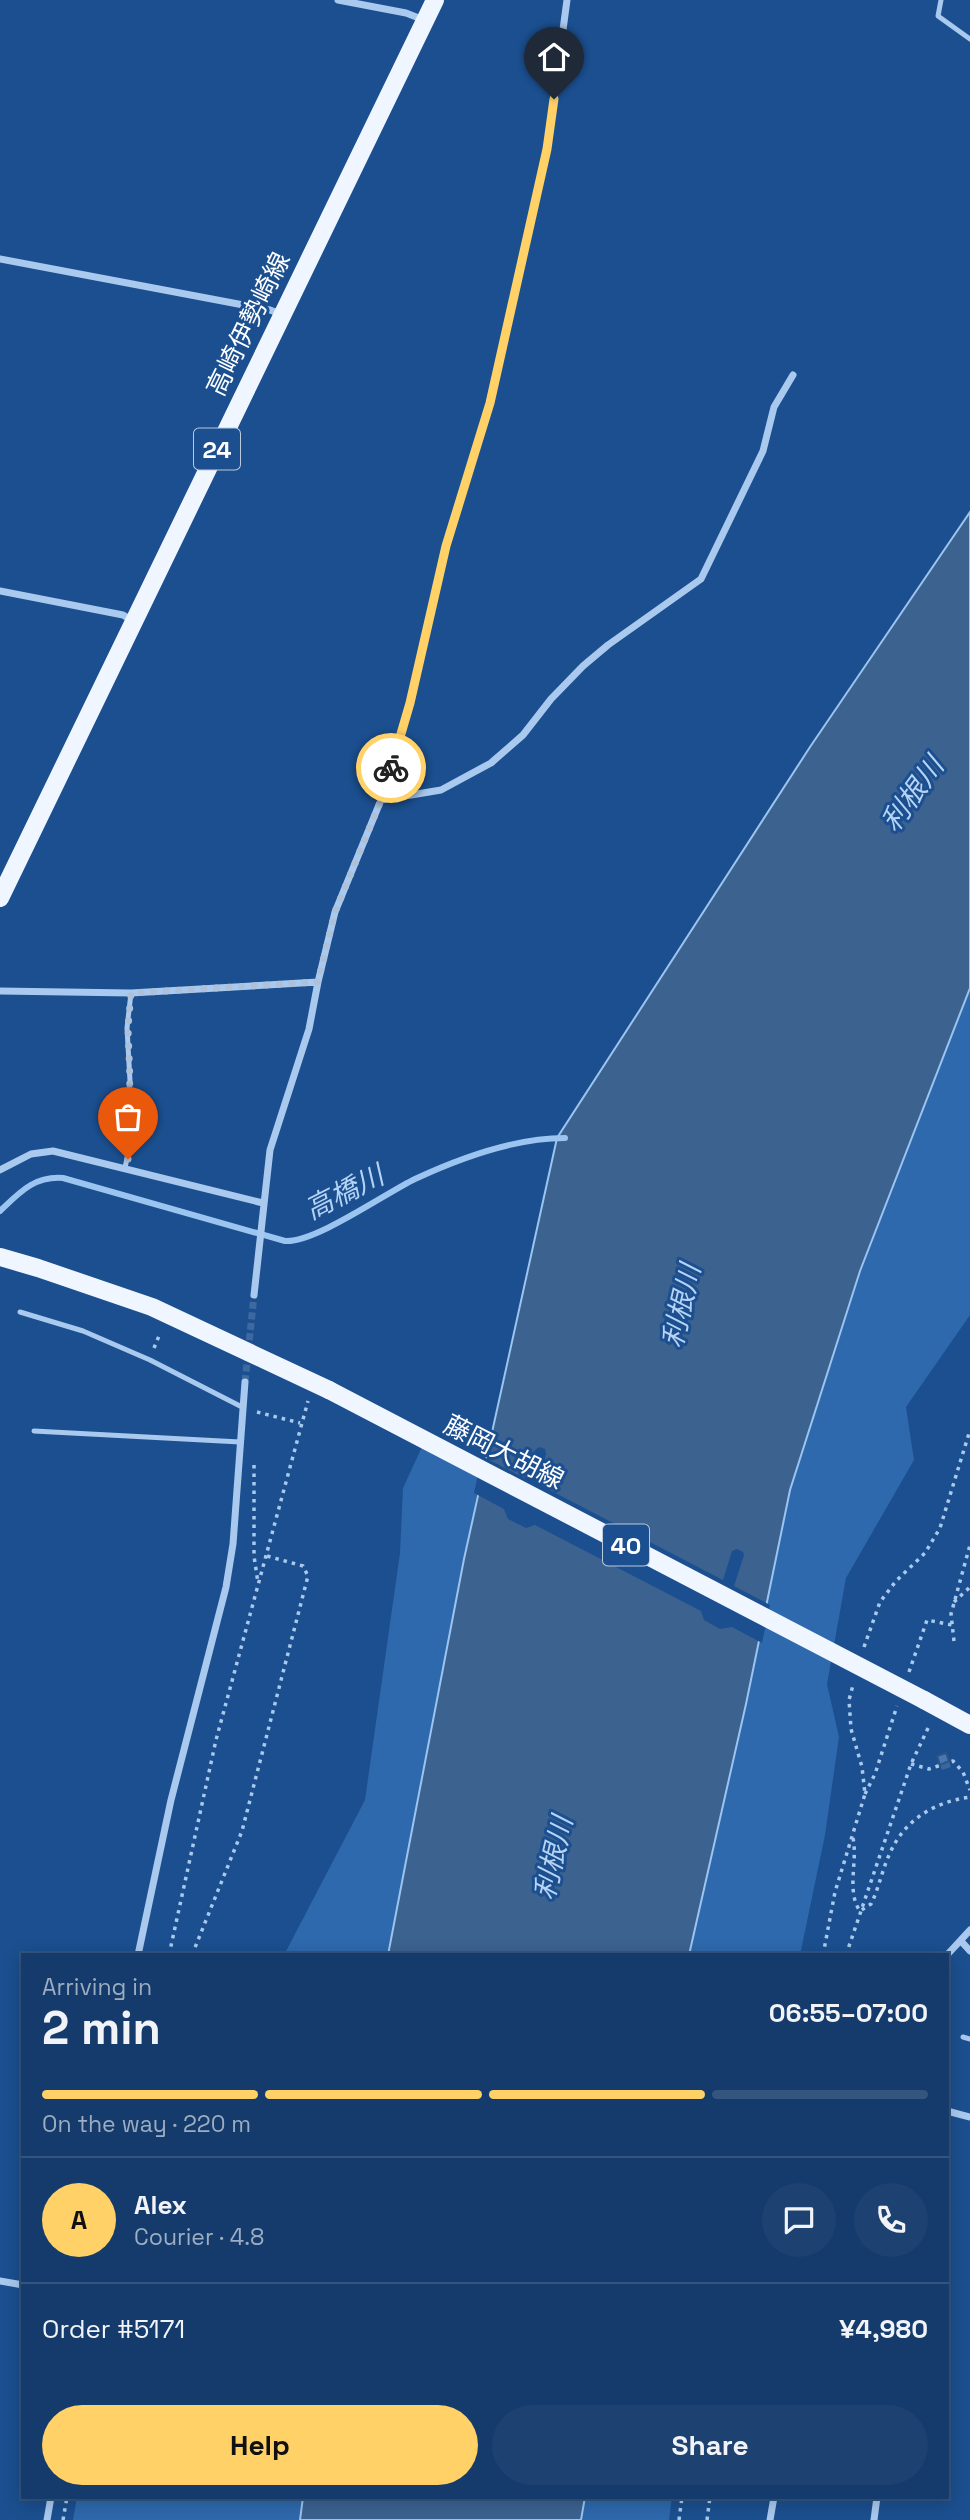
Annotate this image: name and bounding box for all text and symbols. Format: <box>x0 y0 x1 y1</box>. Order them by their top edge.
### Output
pin <box>524 27 584 99</box>
icon: home <box>535 38 573 76</box>
street label: 高崎伊勢崎線 <box>199 246 297 402</box>
road number: 24 <box>194 428 240 470</box>
courier <box>356 733 426 803</box>
water label: 利根川 <box>873 747 953 839</box>
icon: bike <box>372 749 410 787</box>
pin <box>98 1087 158 1159</box>
icon: bag <box>109 1098 147 1136</box>
water label: 高橋川 <box>298 1156 392 1227</box>
water label: 利根川 <box>654 1258 709 1351</box>
street label: 藤岡大胡線 <box>438 1407 570 1497</box>
road number: 40 <box>603 1525 649 1566</box>
water label: 利根川 <box>526 1810 581 1903</box>
text: Arriving in <box>42 1972 152 2002</box>
text: 06:55–07:00 <box>769 1996 928 2030</box>
text: 2 min <box>42 1999 161 2057</box>
text: On the way · 220 m <box>42 2109 251 2139</box>
button: chat <box>762 2183 836 2257</box>
button: phone <box>854 2183 928 2257</box>
text: Alex <box>134 2188 187 2222</box>
text: A <box>71 2203 87 2237</box>
text: Courier · 4.8 <box>134 2222 264 2252</box>
text: Order #5171 <box>42 2312 185 2346</box>
text: ¥4,980 <box>839 2312 928 2346</box>
button: Help <box>42 2405 478 2485</box>
button: Share <box>492 2405 928 2485</box>

